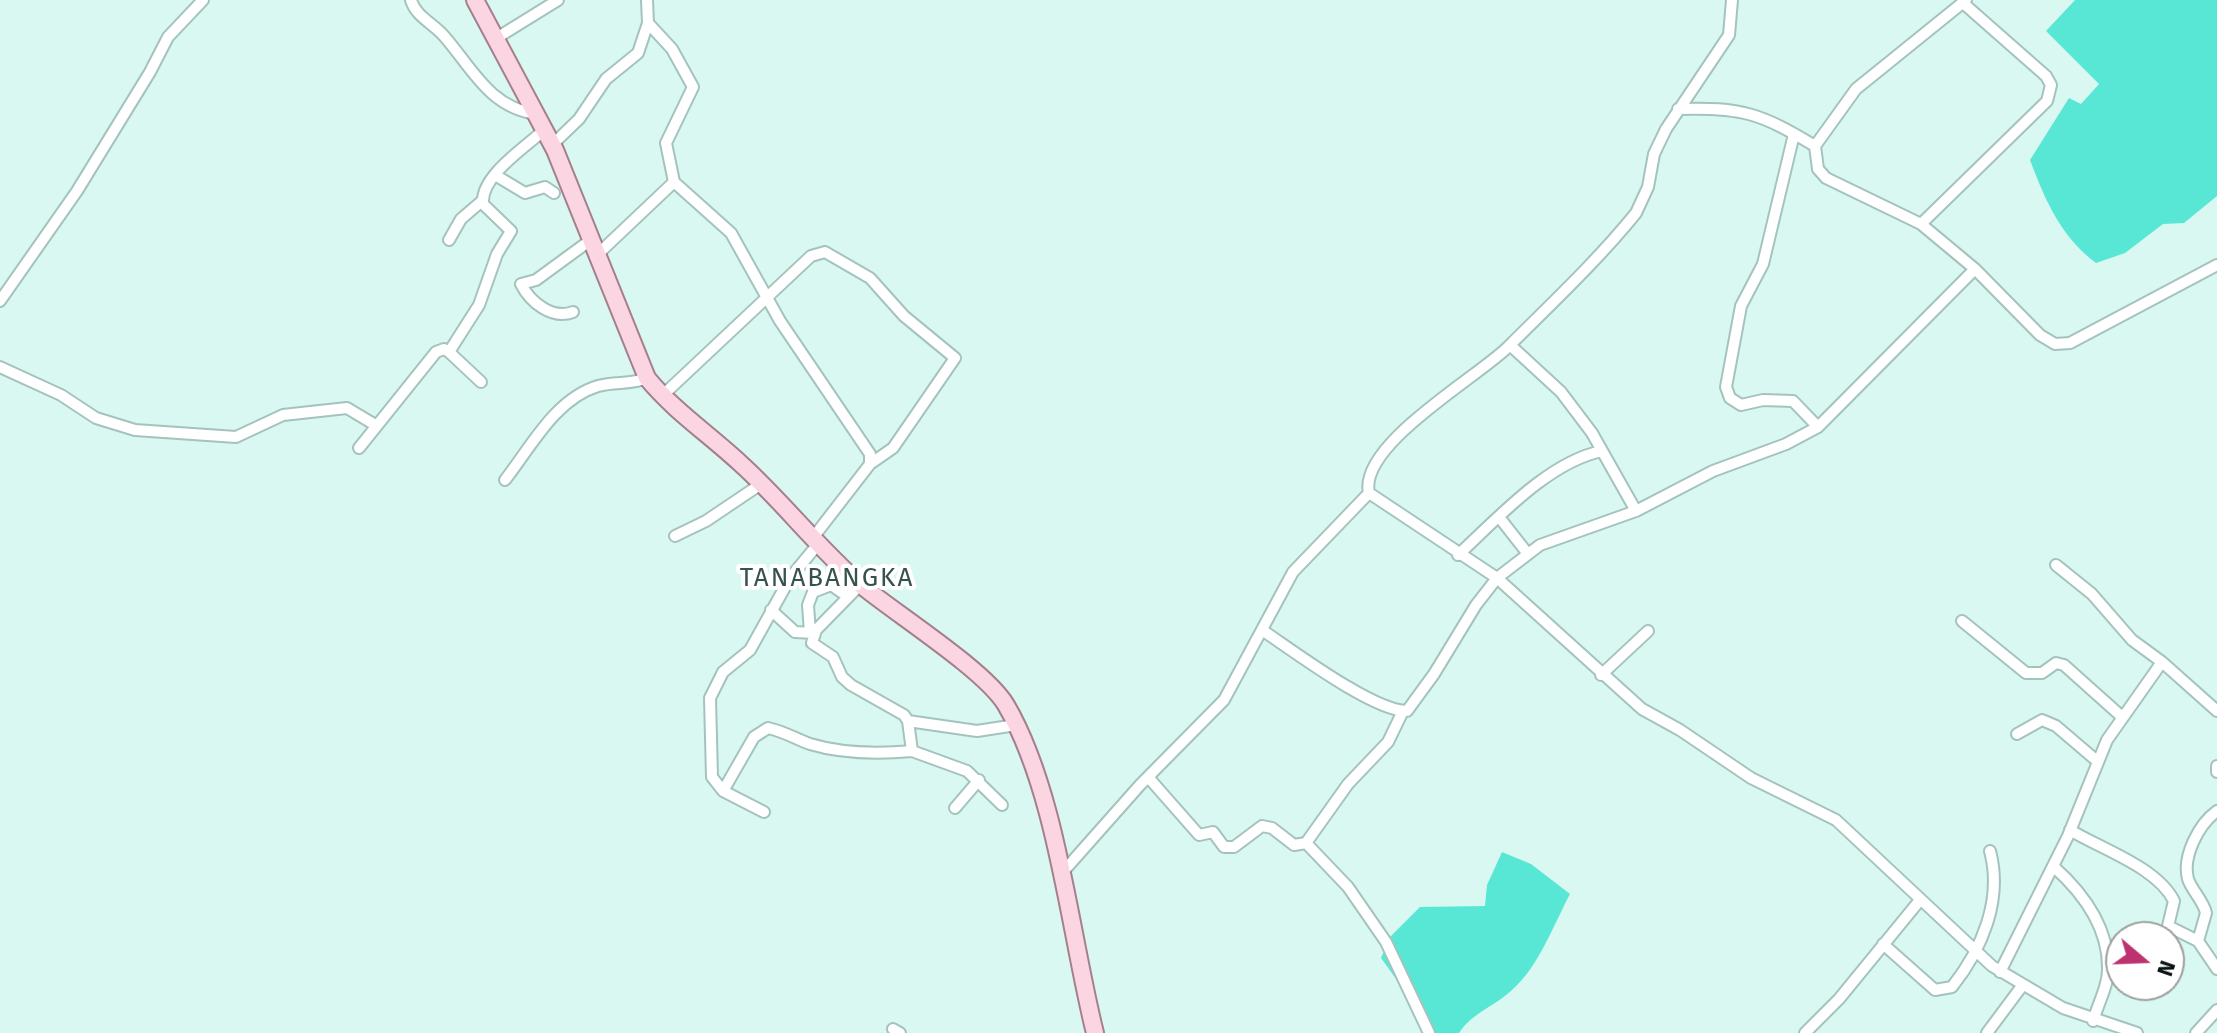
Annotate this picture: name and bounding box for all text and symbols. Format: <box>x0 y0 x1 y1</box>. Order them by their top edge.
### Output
district label: TANABANGKA <box>740 563 914 595</box>
north arrow <box>2105 921 2185 1001</box>
text: N <box>2151 957 2181 980</box>

